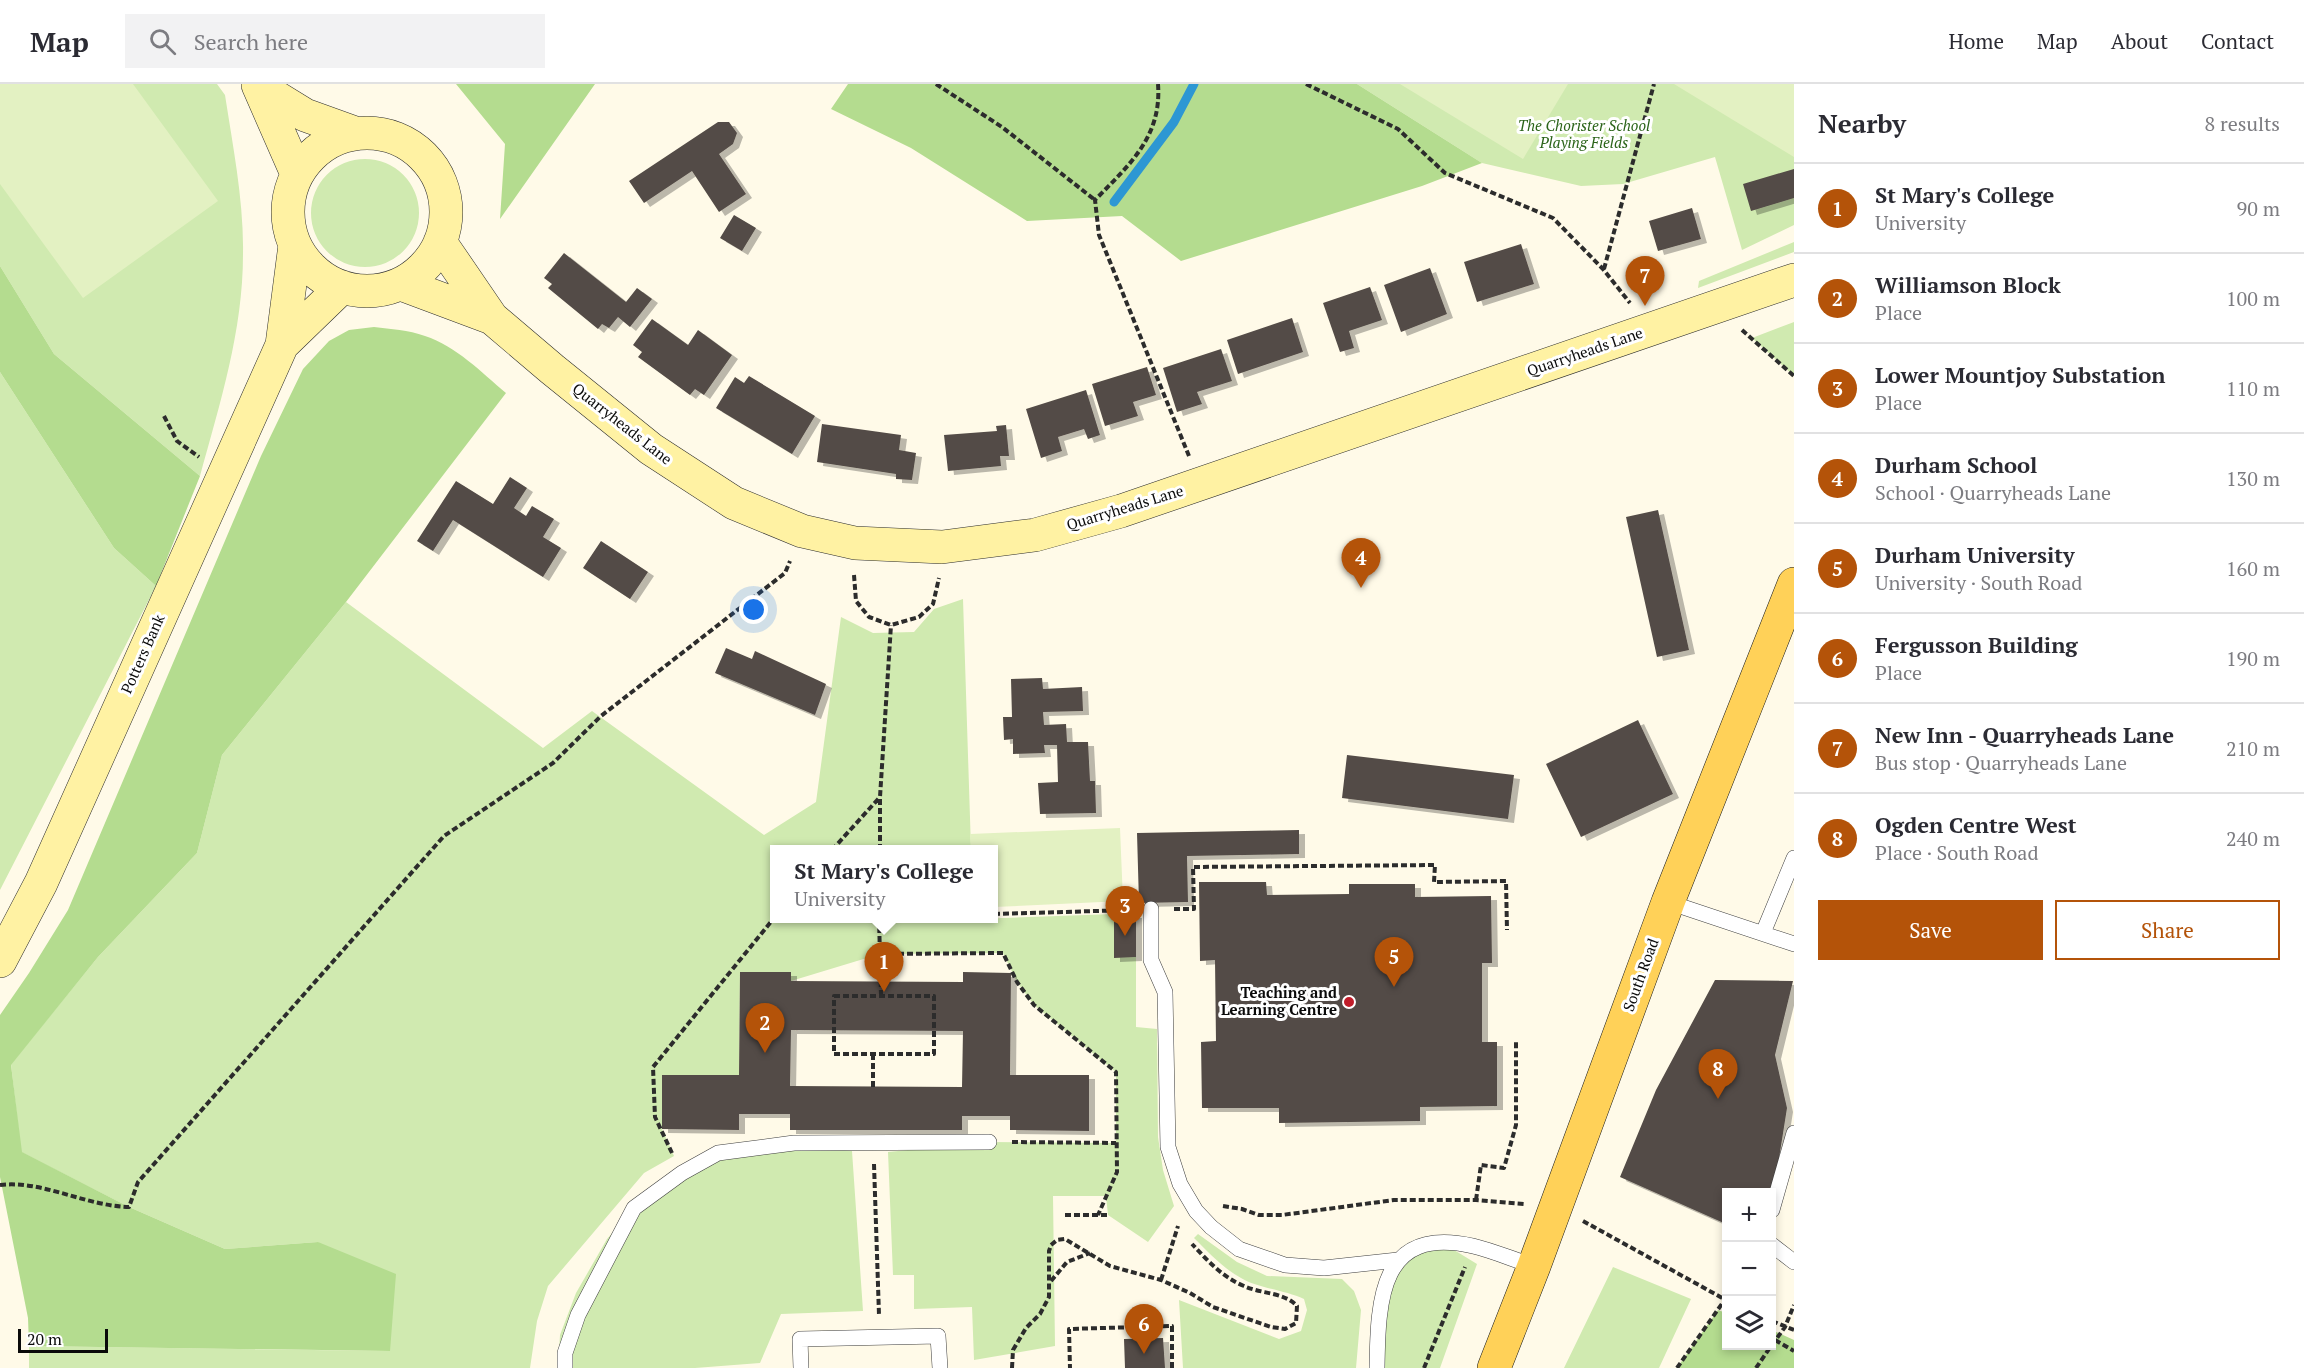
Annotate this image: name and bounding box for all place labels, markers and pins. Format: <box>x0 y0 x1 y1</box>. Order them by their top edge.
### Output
pin: 7 <box>1626 256 1664 306</box>
pin: 4 <box>1342 538 1380 588</box>
pin: 3 <box>1106 886 1144 936</box>
pin: 5 <box>1374 938 1414 987</box>
pin: 1 <box>864 942 904 992</box>
place label: Teaching and Learning Centre <box>1221 982 1337 1019</box>
marker: Teaching and Learning Centre <box>1342 995 1356 1009</box>
pin: 2 <box>746 1004 784 1053</box>
pin: 8 <box>1698 1050 1738 1099</box>
pin: 6 <box>1124 1304 1164 1354</box>

